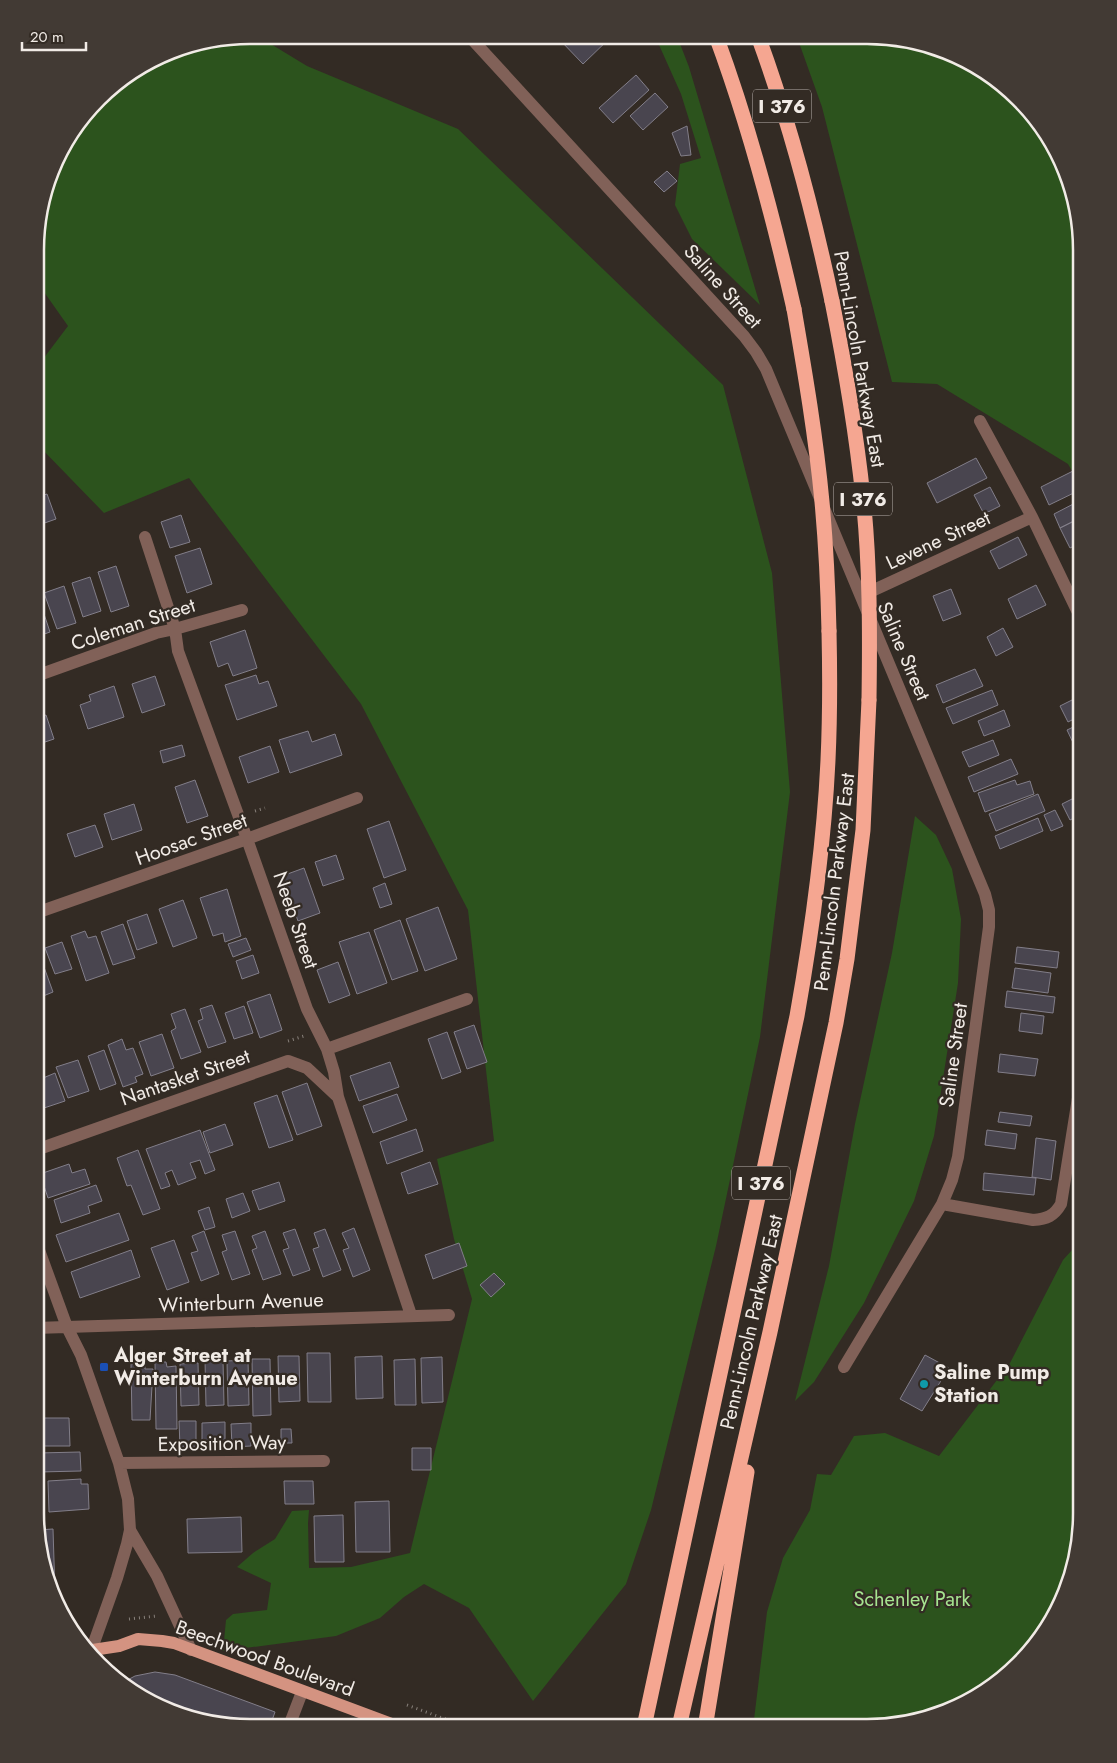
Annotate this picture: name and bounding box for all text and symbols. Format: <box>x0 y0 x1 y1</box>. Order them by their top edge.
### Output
scale bar <box>22 20 86 52</box>
text: 20 m <box>30 26 64 48</box>
road number: I 376 <box>753 90 811 122</box>
street label: Saline Street <box>677 238 769 335</box>
street label: Penn-Lincoln Parkway East <box>826 248 893 470</box>
road number: I 376 <box>834 482 892 516</box>
street label: Levene Street <box>881 503 995 577</box>
street label: Coleman Street <box>67 591 199 658</box>
street label: Saline Street <box>870 597 937 705</box>
street label: Penn-Lincoln Parkway East <box>807 771 862 993</box>
street label: Hoosac Street <box>131 806 251 873</box>
street label: Neeb Street <box>265 868 326 973</box>
street label: Saline Street <box>932 1001 975 1109</box>
street label: Nantasket Street <box>116 1042 254 1113</box>
road number: I 376 <box>732 1166 790 1200</box>
street label: Penn-Lincoln Parkway East <box>713 1212 790 1432</box>
street label: Winterburn Avenue <box>158 1285 324 1320</box>
place label: Alger Street at Winterburn Avenue <box>113 1341 298 1393</box>
place label: Saline Pump Station <box>934 1358 1049 1410</box>
marker: Alger Street at Winterburn Avenue <box>98 1361 110 1373</box>
marker: Saline Pump Station <box>918 1378 930 1390</box>
street label: Exposition Way <box>157 1428 287 1459</box>
park label: Schenley Park <box>854 1585 971 1614</box>
street label: Beechwood Boulevard <box>171 1613 358 1704</box>

